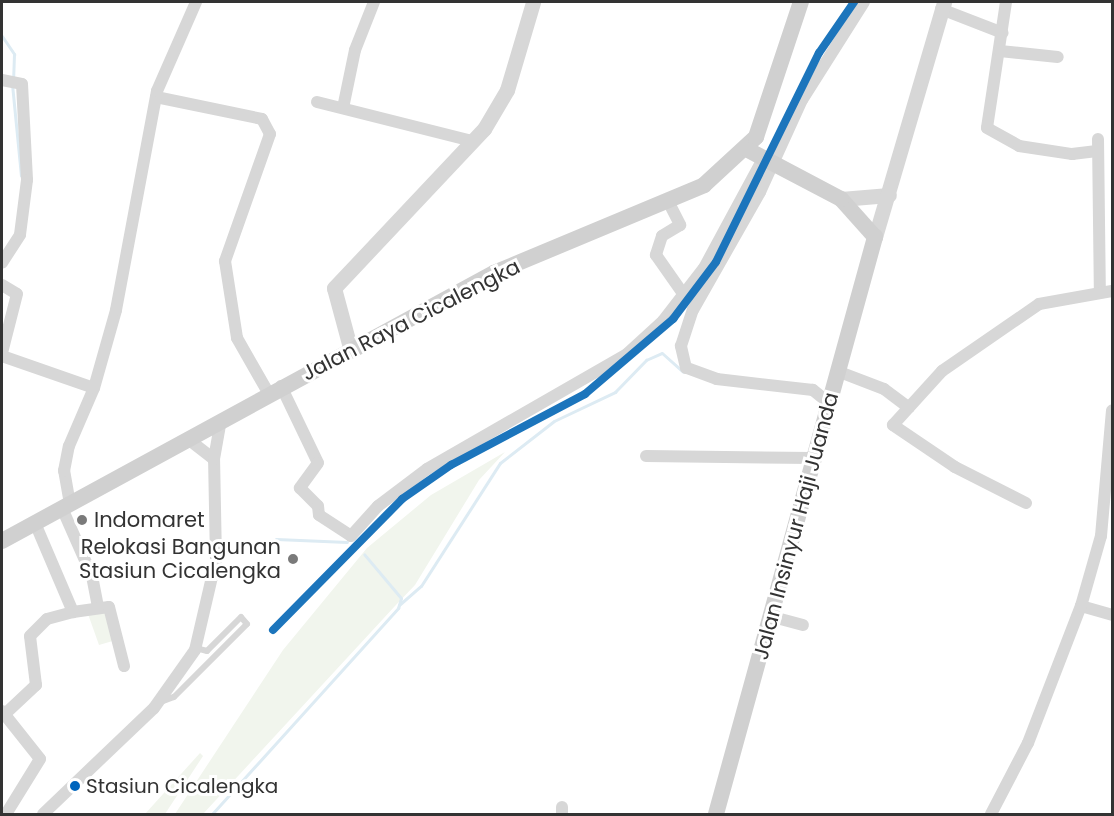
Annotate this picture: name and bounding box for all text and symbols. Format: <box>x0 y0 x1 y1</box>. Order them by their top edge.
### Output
street label: Jalan Raya Cicalengka <box>298 254 524 386</box>
street label: Jalan Insinyur Haji Juanda <box>748 389 844 663</box>
place label: Indomaret <box>94 507 205 533</box>
marker: Indomaret <box>75 513 89 527</box>
place label: Relokasi Bangunan Stasiun Cicalengka <box>79 534 281 584</box>
marker: Relokasi Bangunan Stasiun Cicalengka <box>286 552 300 566</box>
place label: Stasiun Cicalengka <box>86 774 278 798</box>
marker: Stasiun Cicalengka <box>69 780 81 792</box>

